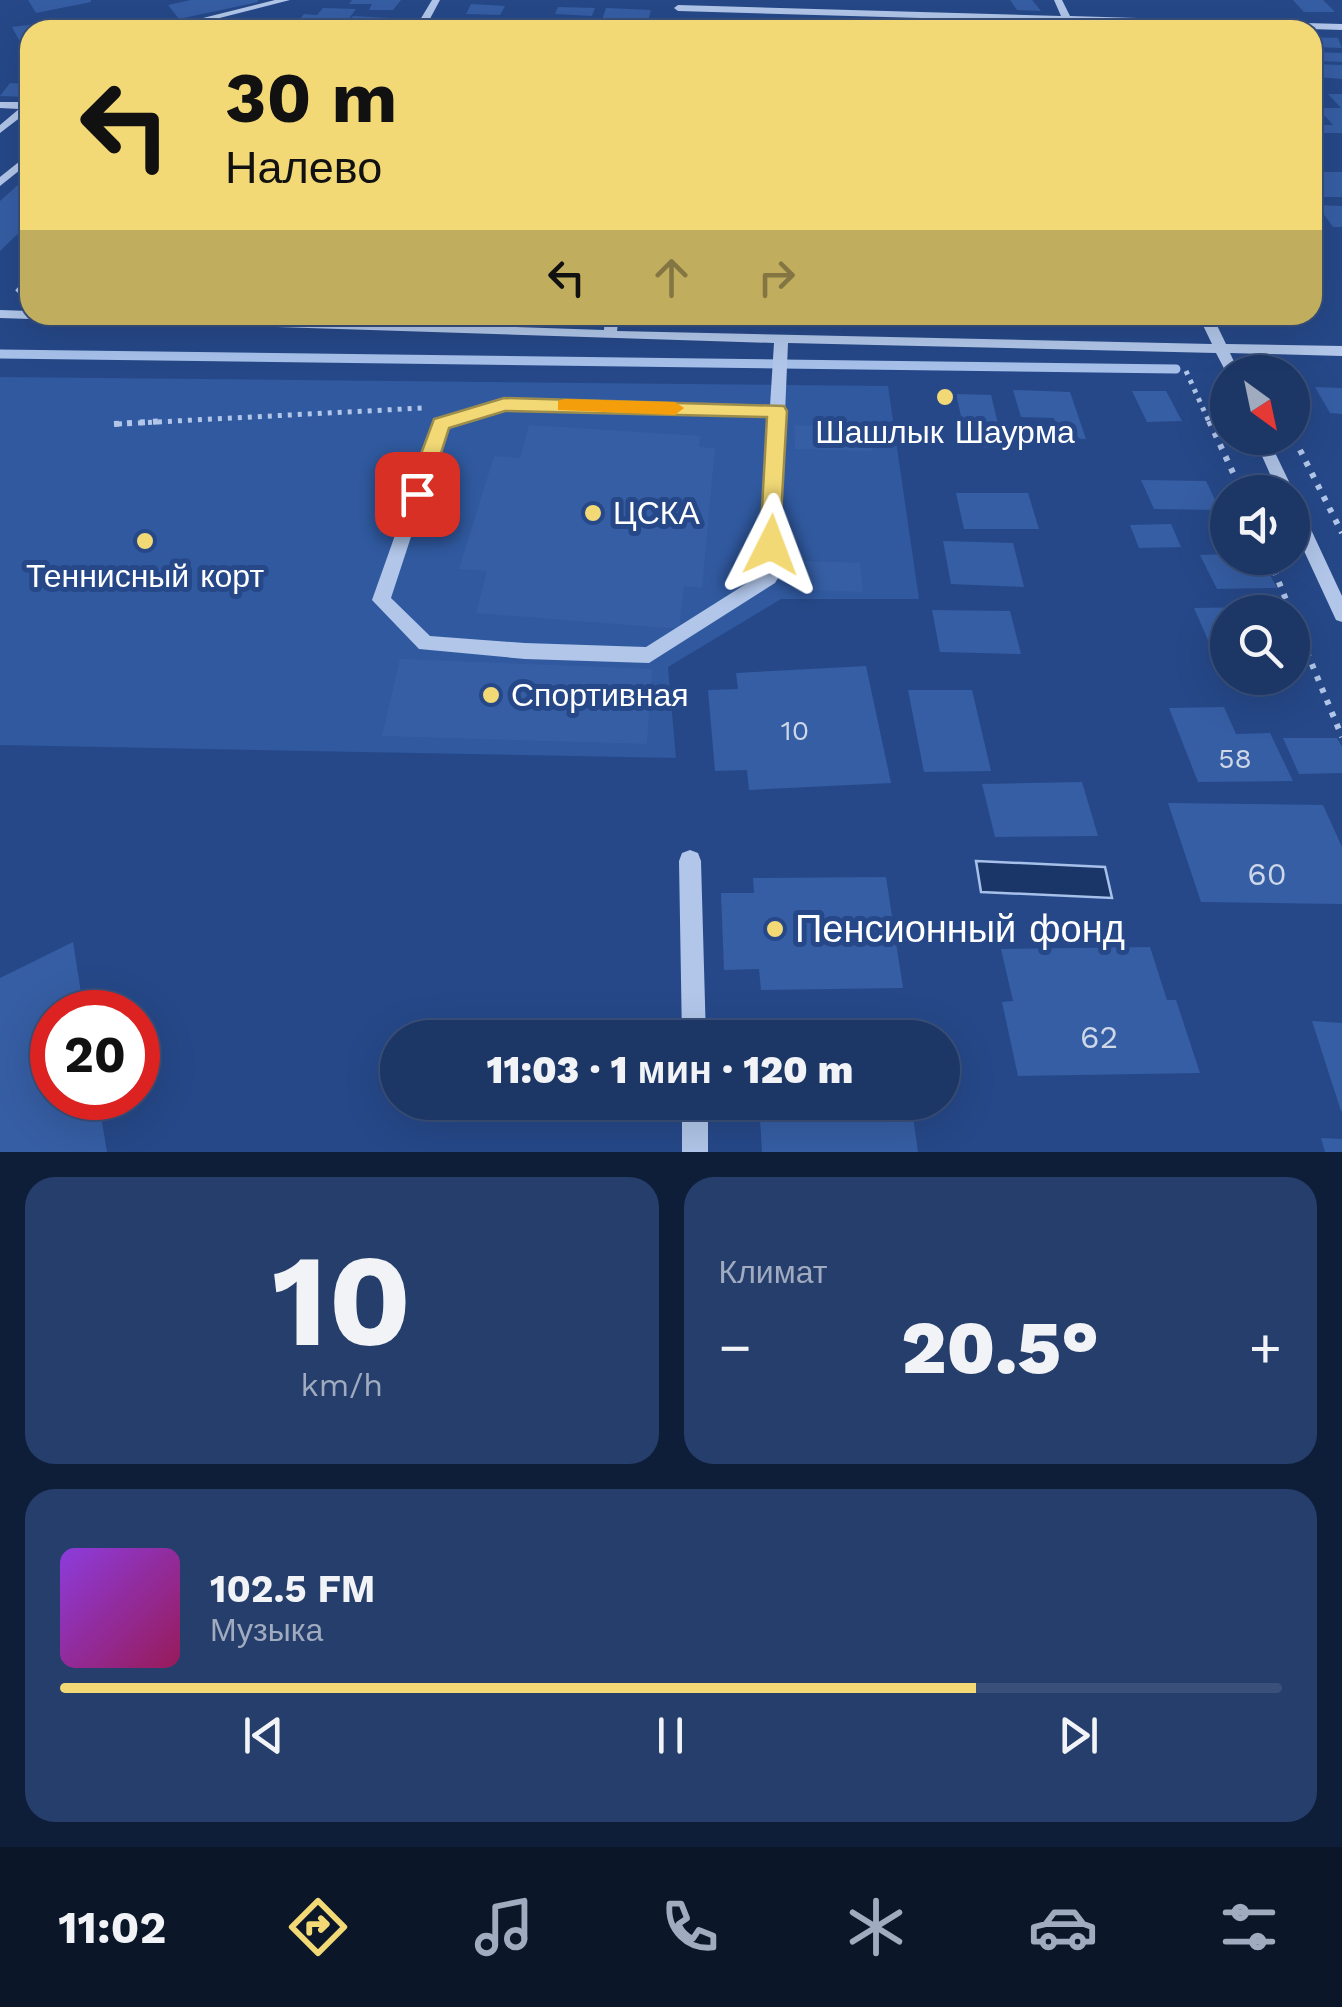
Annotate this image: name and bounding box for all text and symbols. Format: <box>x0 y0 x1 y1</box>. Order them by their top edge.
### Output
text: 30 m <box>225 57 397 139</box>
icon: left <box>60 60 190 190</box>
text: Налево <box>225 141 382 194</box>
icon: left <box>539 250 594 305</box>
icon: ahead <box>644 250 699 305</box>
icon: right <box>749 250 804 305</box>
north arrow <box>1210 355 1310 455</box>
map controls <box>1210 355 1310 695</box>
marker: Шашлык Шаурма <box>934 386 956 408</box>
place label: Шашлык Шаурма <box>815 413 1075 451</box>
pin <box>375 452 460 537</box>
icon: arrive <box>390 467 445 522</box>
button: sound <box>1210 475 1310 575</box>
position arrow <box>719 493 823 597</box>
place label: ЦСКА <box>613 494 700 532</box>
marker: ЦСКА <box>582 502 604 524</box>
marker: Теннисный корт <box>134 530 156 552</box>
place label: Теннисный корт <box>26 557 264 595</box>
button: search <box>1210 595 1310 695</box>
place label: Спортивная <box>511 676 689 714</box>
marker: Спортивная <box>480 684 502 706</box>
house number: 10 <box>781 714 809 747</box>
house number: 58 <box>1218 742 1252 775</box>
house number: 60 <box>1247 855 1287 893</box>
place label: Пенсионный фонд <box>795 907 1125 951</box>
marker: Пенсионный фонд <box>764 918 786 940</box>
speed limit sign: 20 <box>30 990 160 1120</box>
house number: 62 <box>1080 1018 1118 1056</box>
text: 11:03 · 1 мин · 120 m <box>487 1048 853 1092</box>
text: 10 <box>272 1224 412 1377</box>
text: Климат <box>719 1253 827 1291</box>
text: 20.5° <box>901 1303 1099 1391</box>
text: − <box>719 1315 752 1379</box>
text: + <box>1249 1315 1282 1379</box>
text: km/h <box>301 1366 383 1404</box>
text: 102.5 FM <box>210 1567 375 1611</box>
text: Музыка <box>210 1611 323 1649</box>
icon: previous <box>236 1708 291 1763</box>
icon: pause <box>643 1708 698 1763</box>
icon: next <box>1051 1708 1106 1763</box>
icon: directions <box>283 1892 353 1962</box>
icon: music <box>469 1892 539 1962</box>
icon: phone <box>655 1892 725 1962</box>
icon: climate <box>841 1892 911 1962</box>
icon: car <box>1028 1892 1098 1962</box>
icon: filters <box>1214 1892 1284 1962</box>
text: 11:02 <box>58 1901 166 1954</box>

